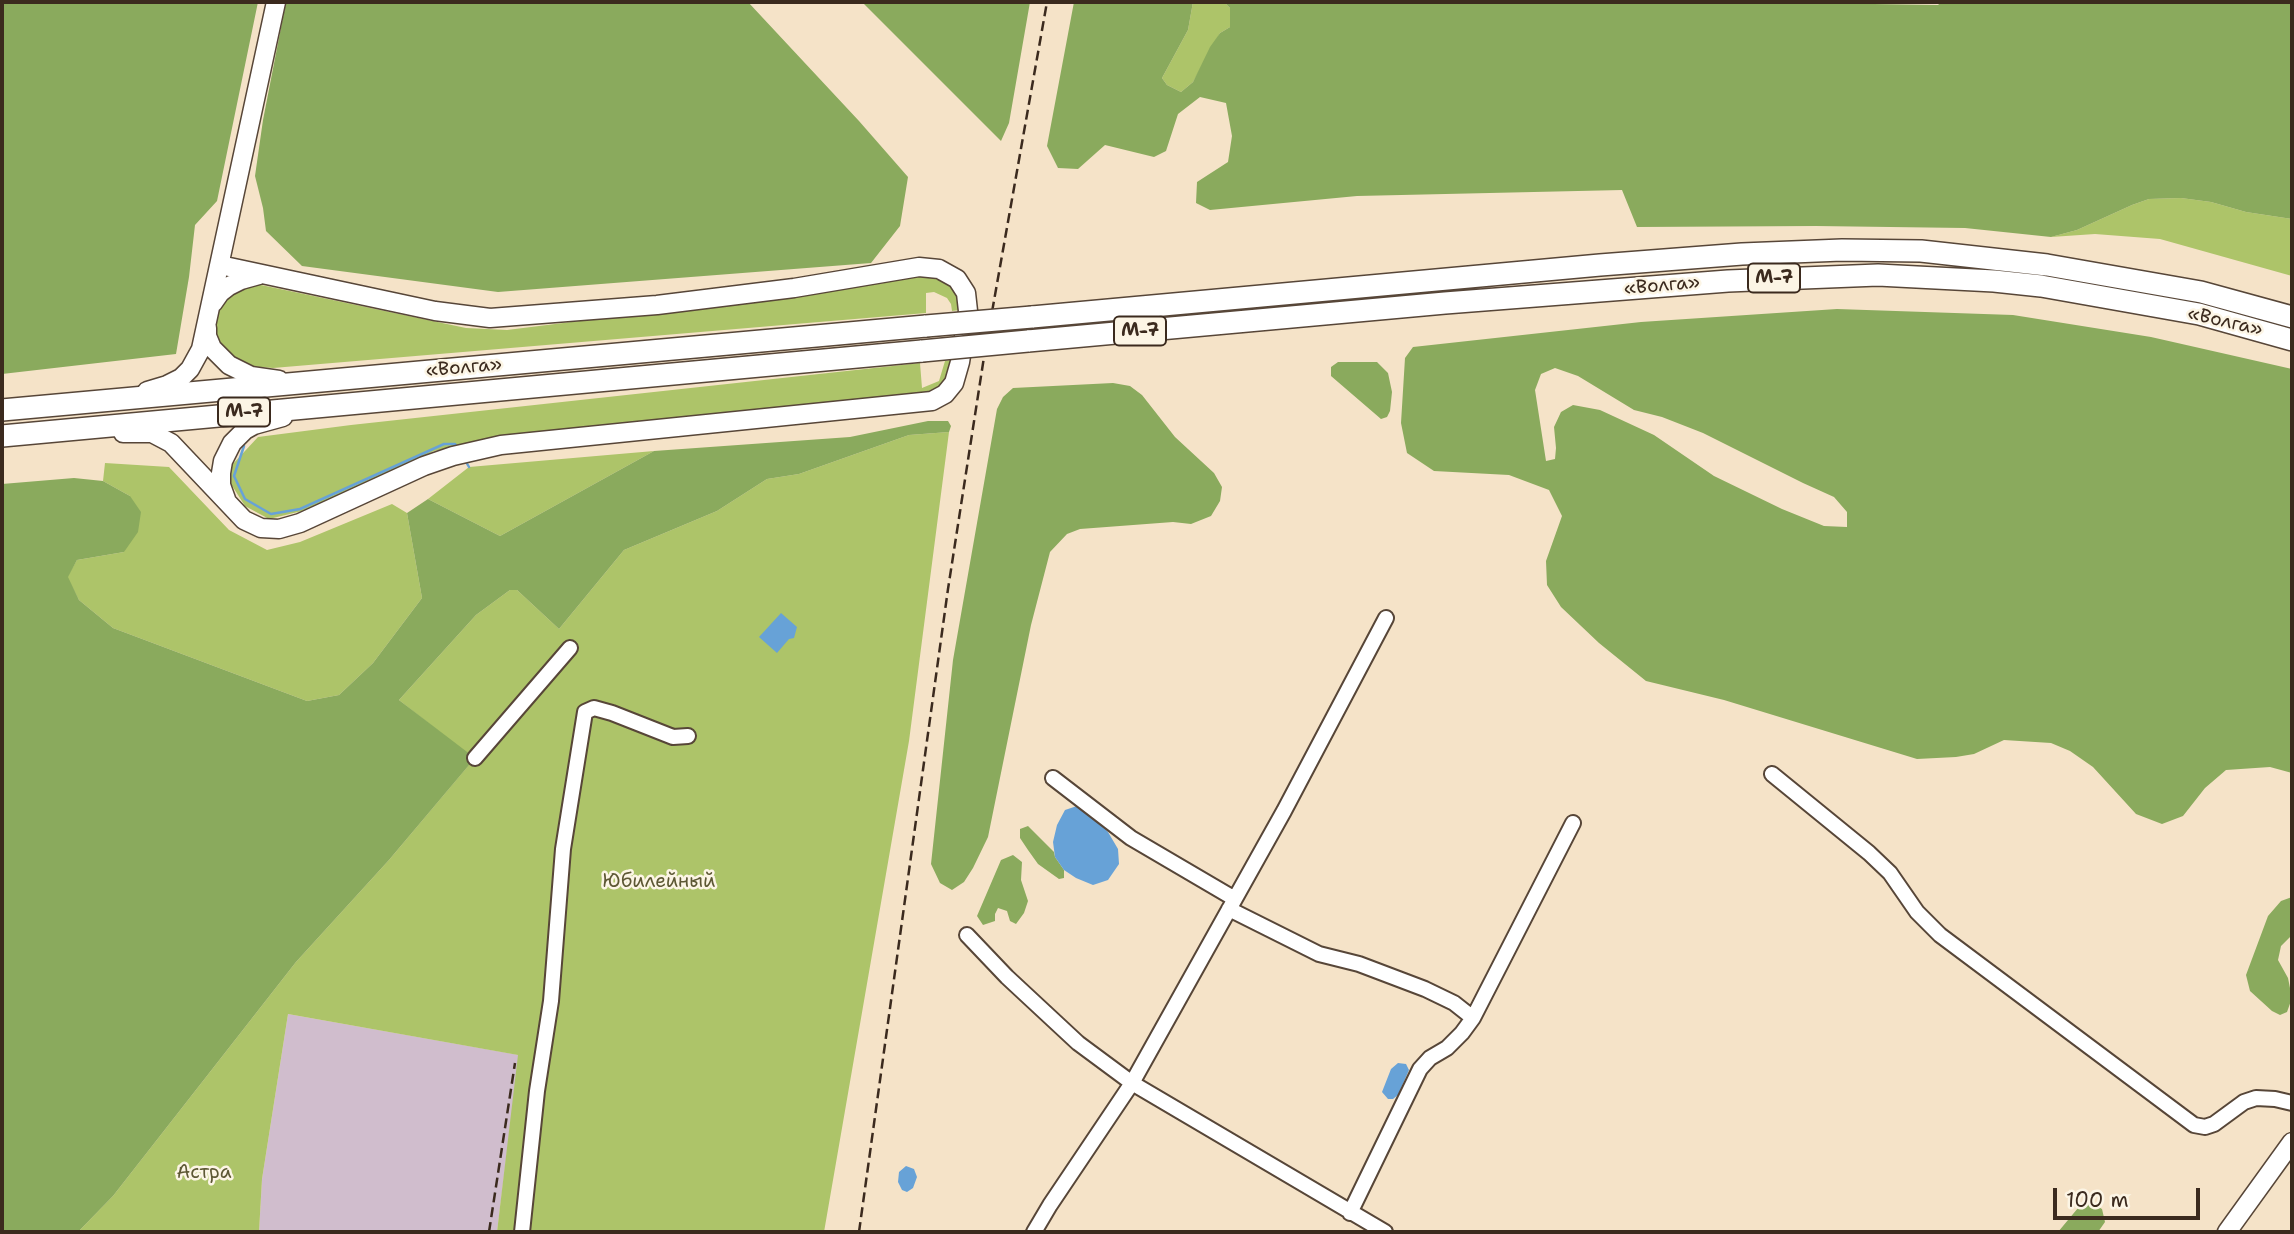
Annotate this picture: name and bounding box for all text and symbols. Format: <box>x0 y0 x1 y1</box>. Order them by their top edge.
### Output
road number: М-7 <box>1748 264 1800 292</box>
street label: «Волга» <box>1623 271 1701 301</box>
street label: «Волга» <box>2185 302 2265 342</box>
road number: М-7 <box>1114 316 1166 346</box>
street label: «Волга» <box>425 353 503 383</box>
road number: М-7 <box>218 398 270 426</box>
park label: Юбилейный <box>603 871 715 893</box>
park label: Астра <box>176 1162 232 1184</box>
scale bar <box>2056 1174 2203 1218</box>
text: 100 m <box>2066 1186 2129 1214</box>

